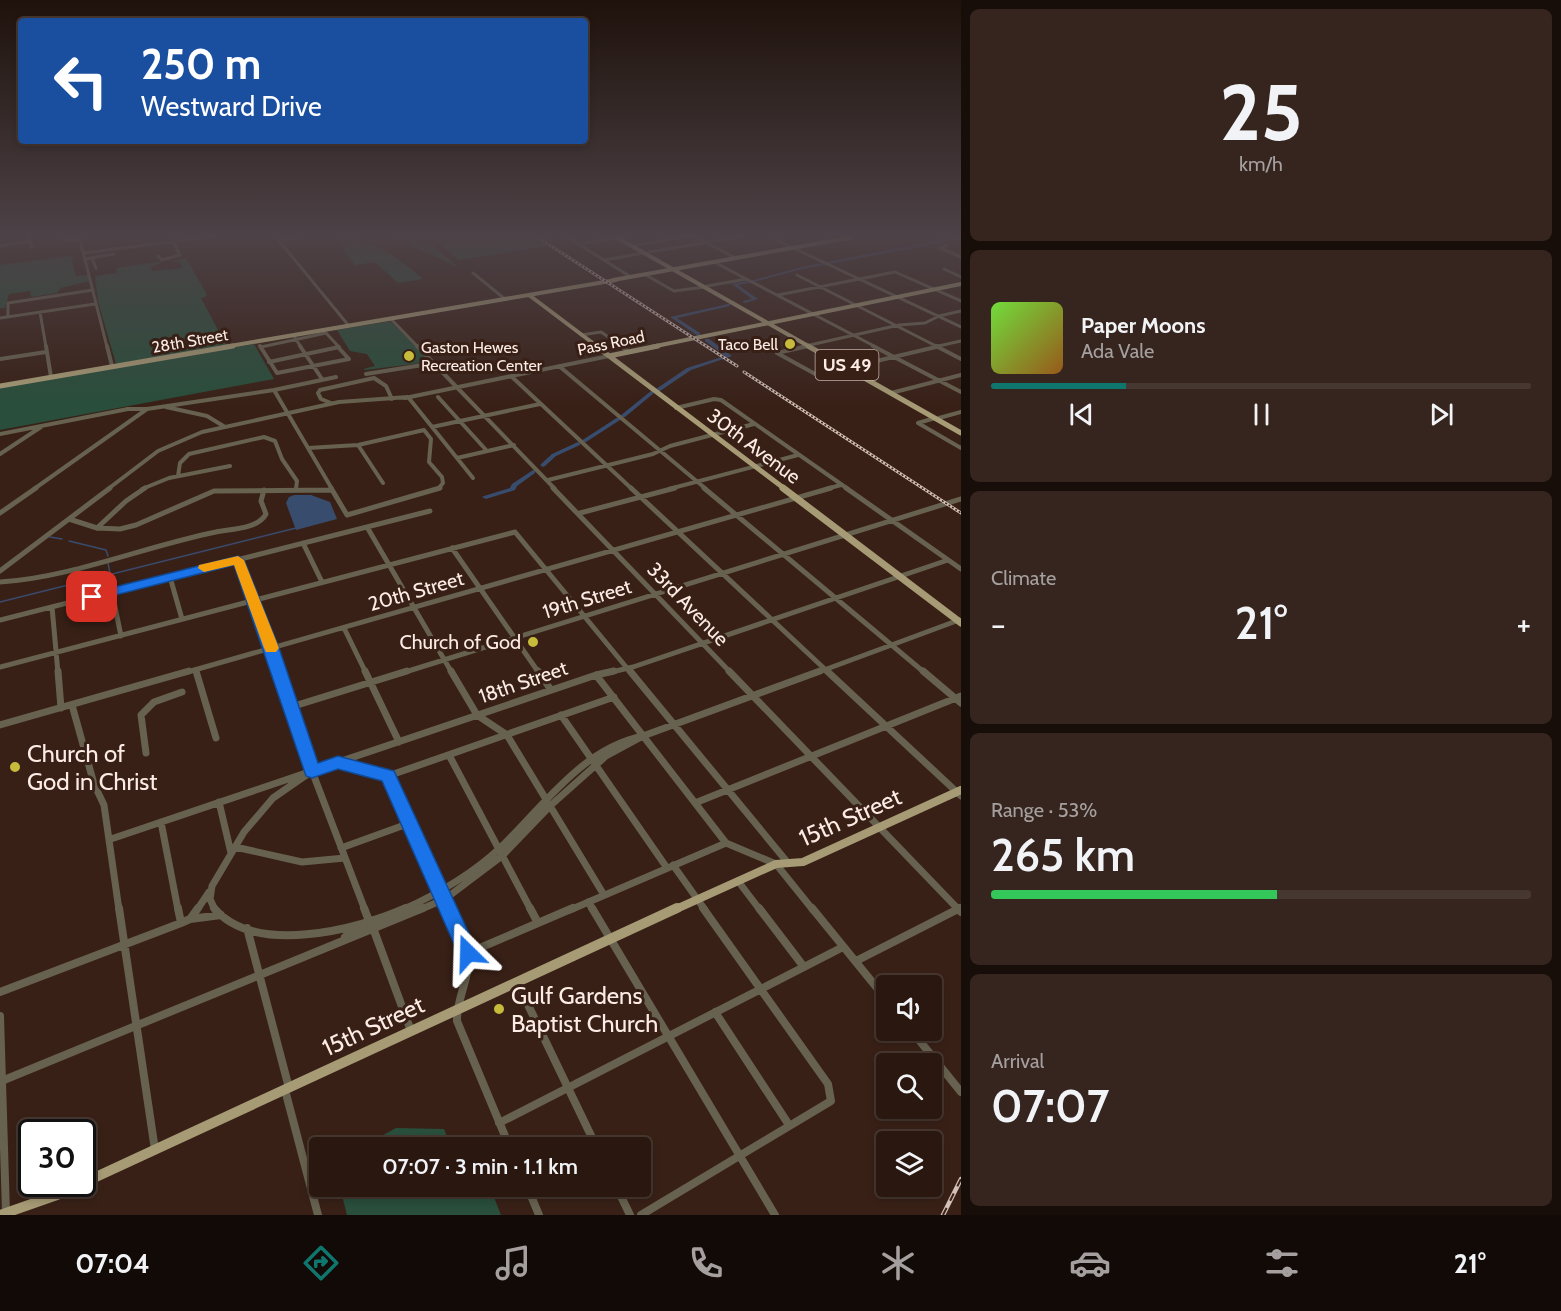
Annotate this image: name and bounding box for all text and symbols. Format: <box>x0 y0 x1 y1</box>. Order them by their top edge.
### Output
text: 250 m <box>141 38 261 90</box>
icon: left <box>42 42 120 120</box>
text: 25 <box>1219 65 1303 160</box>
text: Westward Drive <box>141 90 322 123</box>
text: km/h <box>1239 152 1283 176</box>
text: Paper Moons <box>1081 312 1205 339</box>
street label: 28th Street <box>150 325 230 357</box>
street label: Pass Road <box>576 327 646 359</box>
place label: Taco Bell <box>718 335 778 354</box>
marker: Taco Bell <box>783 337 797 351</box>
place label: Gaston Hewes Recreation Center <box>421 338 543 375</box>
text: Ada Vale <box>1081 339 1154 363</box>
marker: Gaston Hewes Recreation Center <box>402 349 416 363</box>
road number: US 49 <box>816 350 878 380</box>
icon: previous <box>1065 398 1098 431</box>
icon: pause <box>1245 398 1278 431</box>
icon: next <box>1425 398 1458 431</box>
street label: 30th Avenue <box>703 403 805 489</box>
street label: 33rd Avenue <box>642 557 734 651</box>
street label: 20th Street <box>366 566 467 616</box>
text: Climate <box>991 566 1056 590</box>
pin <box>66 571 117 622</box>
street label: 19th Street <box>540 574 634 624</box>
icon: arrive <box>75 580 108 613</box>
text: 21° <box>1235 596 1287 650</box>
text: − <box>991 604 1006 644</box>
text: + <box>1516 604 1531 644</box>
place label: Church of God <box>399 630 521 654</box>
marker: Church of God <box>526 635 540 649</box>
street label: 18th Street <box>476 656 571 708</box>
place label: Church of God in Christ <box>27 739 157 796</box>
marker: Church of God in Christ <box>8 760 22 774</box>
street label: 15th Street <box>794 782 906 852</box>
text: Range · 53% <box>991 798 1097 822</box>
text: 265 km <box>991 828 1135 882</box>
position arrow <box>436 921 500 985</box>
map controls <box>876 975 942 1197</box>
button: sound <box>876 975 942 1041</box>
place label: Gulf Gardens Baptist Church <box>511 981 658 1038</box>
street label: 15th Street <box>317 990 429 1062</box>
marker: Gulf Gardens Baptist Church <box>492 1002 506 1016</box>
text: Arrival <box>991 1049 1044 1073</box>
button: search <box>876 1053 942 1119</box>
text: 07:07 <box>991 1079 1109 1133</box>
speed limit sign: 30 <box>18 1119 96 1197</box>
button: layers <box>876 1131 942 1197</box>
text: 07:07 · 3 min · 1.1 km <box>382 1153 578 1180</box>
icon: directions <box>300 1242 342 1284</box>
icon: music <box>492 1242 534 1284</box>
icon: phone <box>685 1242 727 1284</box>
icon: climate <box>877 1242 919 1284</box>
icon: car <box>1069 1242 1111 1284</box>
icon: filters <box>1261 1242 1303 1284</box>
text: 07:04 <box>75 1247 150 1280</box>
text: 21° <box>1454 1247 1486 1280</box>

